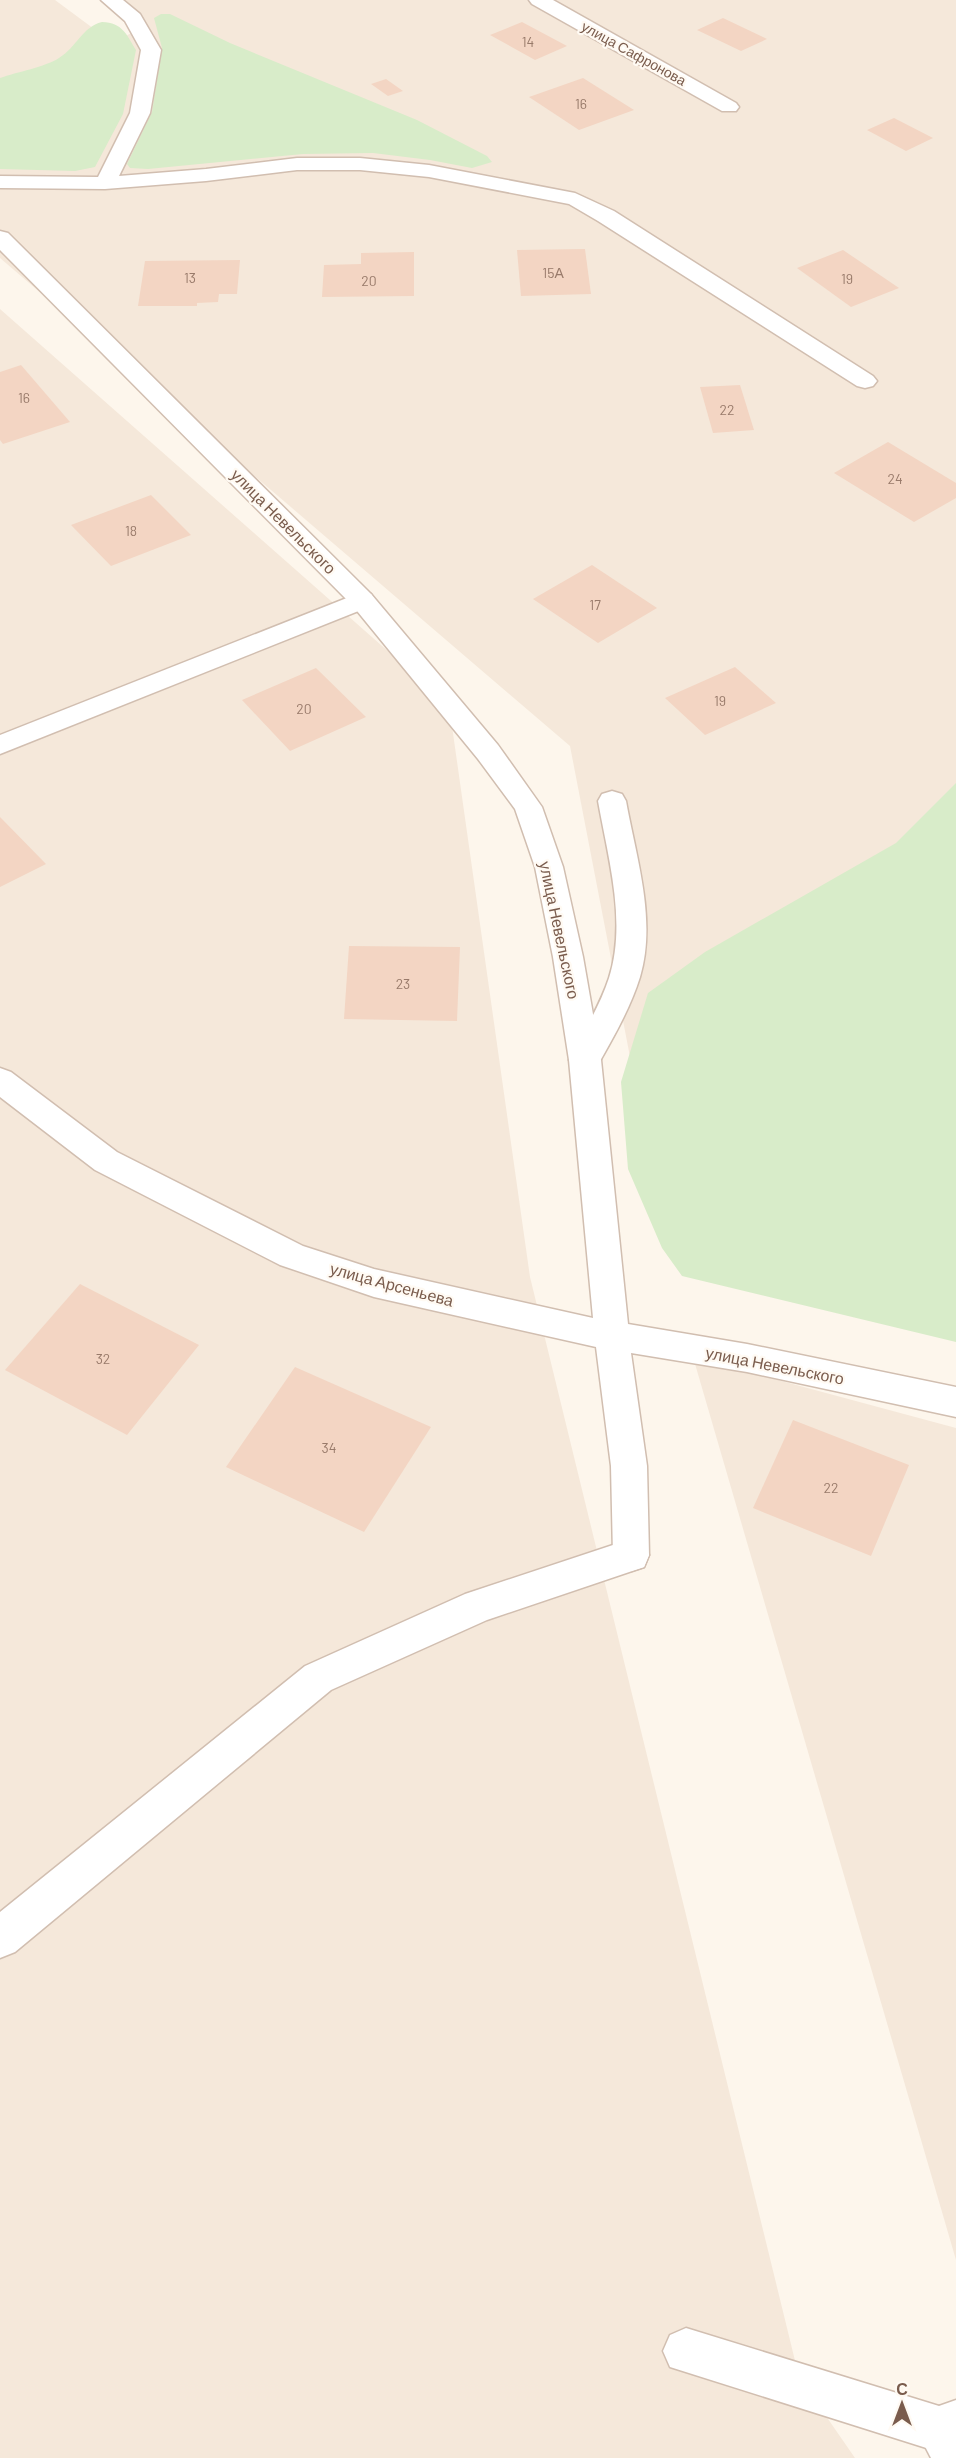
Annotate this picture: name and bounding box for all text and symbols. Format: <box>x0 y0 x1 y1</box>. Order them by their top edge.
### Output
street label: улица Сафронова <box>579 17 689 89</box>
house number: 14 <box>522 33 534 50</box>
house number: 16 <box>575 95 587 112</box>
house number: 15А <box>542 264 564 281</box>
house number: 13 <box>184 269 196 286</box>
house number: 19 <box>841 270 853 287</box>
house number: 20 <box>361 272 377 289</box>
house number: 16 <box>18 389 30 406</box>
house number: 22 <box>719 401 735 418</box>
street label: улица Невельского <box>228 465 340 577</box>
house number: 24 <box>887 470 903 487</box>
house number: 18 <box>125 522 137 539</box>
house number: 17 <box>589 596 601 613</box>
house number: 19 <box>714 692 726 709</box>
house number: 20 <box>296 700 312 717</box>
street label: улица Невельского <box>536 859 584 1001</box>
house number: 23 <box>396 975 410 992</box>
street label: улица Арсеньева <box>328 1258 456 1310</box>
street label: улица Невельского <box>704 1342 846 1388</box>
house number: 32 <box>96 1350 110 1367</box>
house number: 34 <box>322 1439 336 1456</box>
house number: 22 <box>823 1479 839 1496</box>
north arrow <box>872 2374 932 2434</box>
text: С <box>896 2379 908 2398</box>

